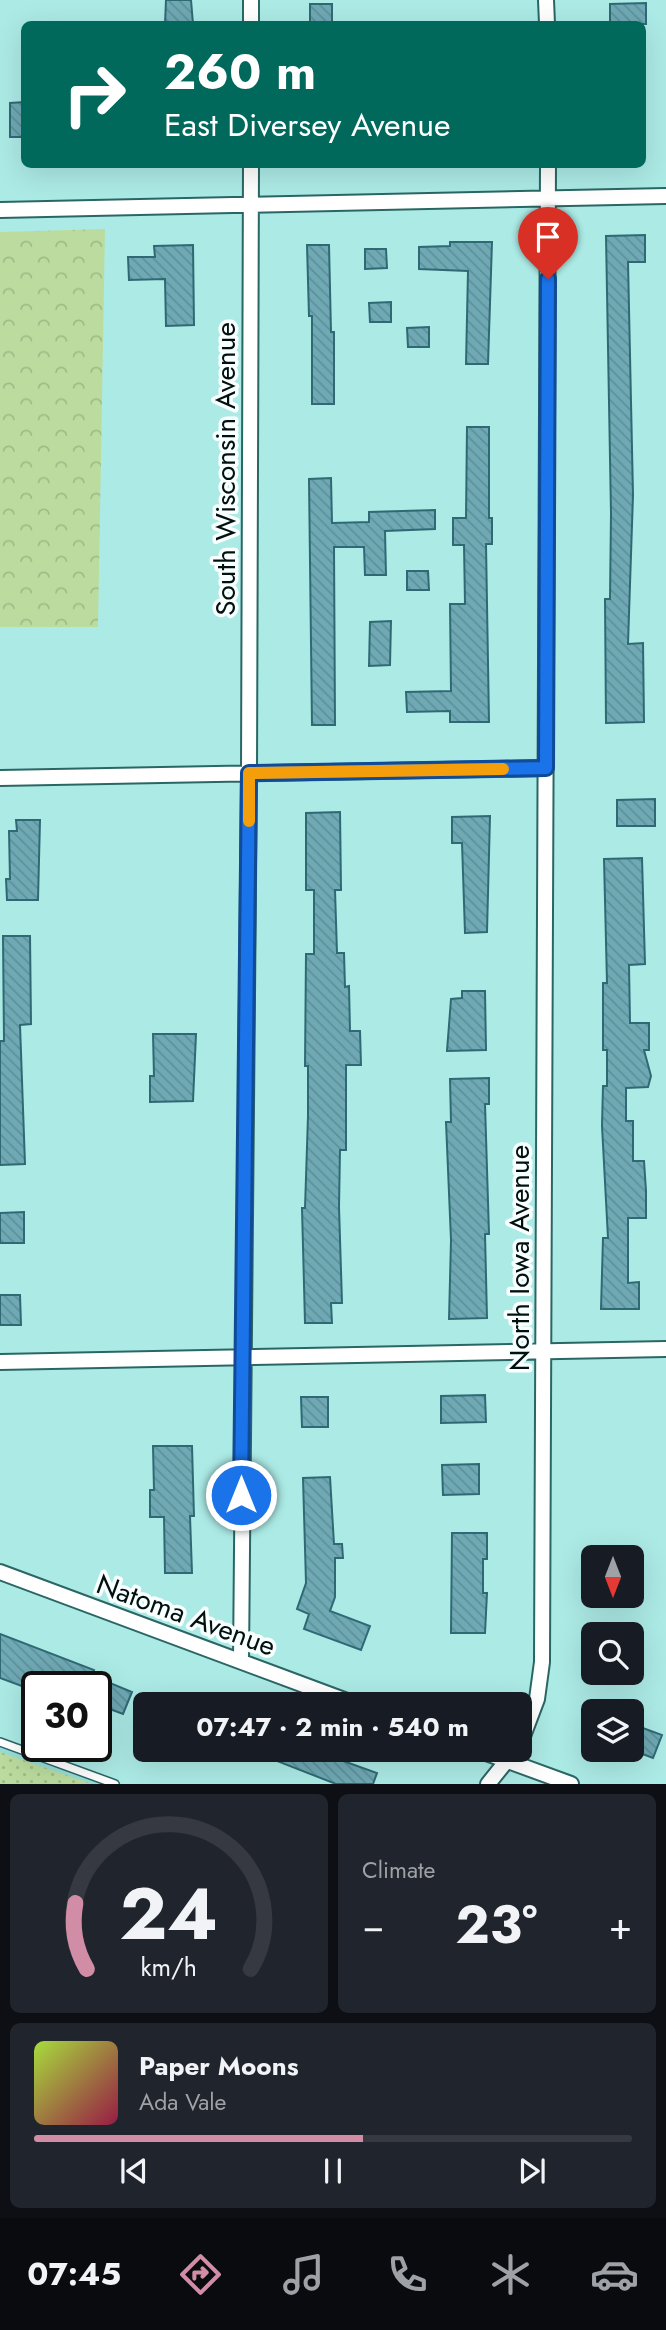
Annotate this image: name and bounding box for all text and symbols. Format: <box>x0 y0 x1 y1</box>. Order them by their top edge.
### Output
text: 260 m <box>164 37 316 107</box>
icon: right <box>49 49 140 140</box>
text: East Diversey Avenue <box>164 102 451 148</box>
pin <box>518 207 578 279</box>
icon: arrive <box>529 218 567 256</box>
street label: South Wisconsin Avenue <box>205 322 246 616</box>
street label: North Iowa Avenue <box>499 1145 540 1371</box>
position arrow <box>204 1458 278 1532</box>
north arrow <box>581 1545 644 1608</box>
map controls <box>581 1545 644 1762</box>
street label: Natoma Avenue <box>91 1564 281 1666</box>
button: search <box>581 1622 644 1685</box>
speed limit sign: 30 <box>21 1671 112 1762</box>
button: layers <box>581 1699 644 1762</box>
text: 07:47 · 2 min · 540 m <box>196 1708 469 1746</box>
text: Climate <box>362 1853 435 1887</box>
text: 24 <box>120 1862 218 1967</box>
text: 23° <box>456 1887 537 1963</box>
text: − <box>362 1898 384 1953</box>
text: + <box>609 1898 632 1953</box>
text: km/h <box>141 1949 197 1985</box>
text: Paper Moons <box>139 2047 299 2085</box>
text: Ada Vale <box>139 2085 226 2119</box>
icon: previous <box>115 2152 153 2190</box>
icon: pause <box>314 2152 352 2190</box>
icon: next <box>513 2152 551 2190</box>
icon: directions <box>176 2250 225 2299</box>
icon: music <box>279 2250 328 2299</box>
icon: phone <box>383 2250 432 2299</box>
icon: climate <box>486 2250 535 2299</box>
icon: car <box>590 2250 639 2299</box>
text: 07:45 <box>27 2251 121 2297</box>

